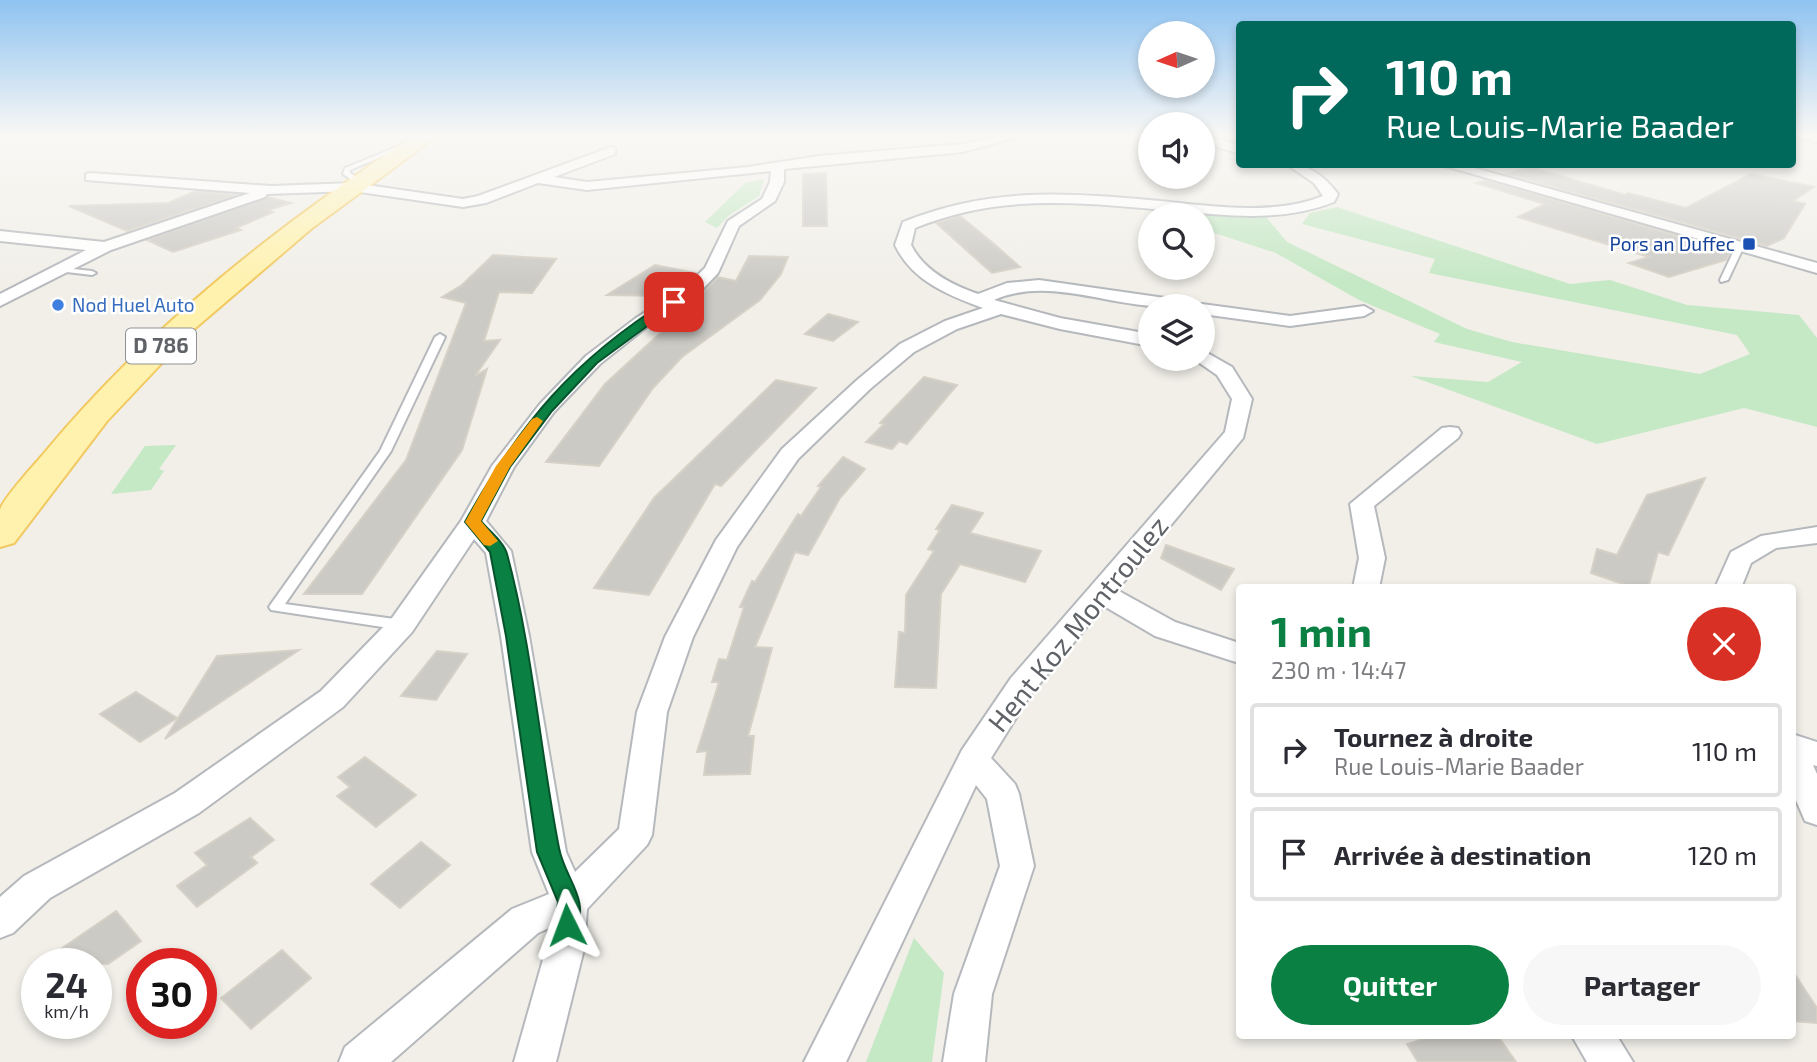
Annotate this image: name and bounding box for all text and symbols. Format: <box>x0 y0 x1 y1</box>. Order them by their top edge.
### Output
north arrow <box>1138 21 1214 98</box>
map controls <box>1138 21 1215 371</box>
text: 110 m <box>1386 46 1513 105</box>
icon: right <box>1271 49 1362 140</box>
text: Rue Louis-Marie Baader <box>1386 106 1734 144</box>
button: sound <box>1138 112 1215 189</box>
button: search <box>1138 203 1215 280</box>
place label: Pors an Duffec <box>1610 232 1735 255</box>
marker: Pors an Duffec <box>1741 236 1757 252</box>
pin <box>644 272 704 332</box>
icon: arrive <box>655 283 693 321</box>
place label: Nod Huel Auto <box>72 293 195 316</box>
button: layers <box>1138 294 1215 371</box>
marker: Nod Huel Auto <box>50 297 66 313</box>
road number: D 786 <box>126 328 196 364</box>
street label: Hent Koz Montroulez <box>980 509 1175 738</box>
text: 1 min <box>1271 605 1372 655</box>
button: close <box>1687 607 1761 681</box>
text: 230 m · 14:47 <box>1271 656 1406 684</box>
text: Tournez à droite <box>1334 721 1533 752</box>
icon: right <box>1275 731 1313 769</box>
text: 110 m <box>1692 735 1757 766</box>
text: Rue Louis-Marie Baader <box>1334 752 1584 780</box>
icon: arrive <box>1275 835 1313 873</box>
text: Arrivée à destination <box>1334 839 1591 870</box>
text: 120 m <box>1688 839 1757 870</box>
position arrow <box>530 888 604 962</box>
button: Quitter <box>1271 945 1509 1025</box>
button: Partager <box>1523 945 1761 1025</box>
speed limit sign: 30 <box>126 948 217 1039</box>
text: 24 <box>45 963 88 1005</box>
text: km/h <box>44 1000 89 1022</box>

